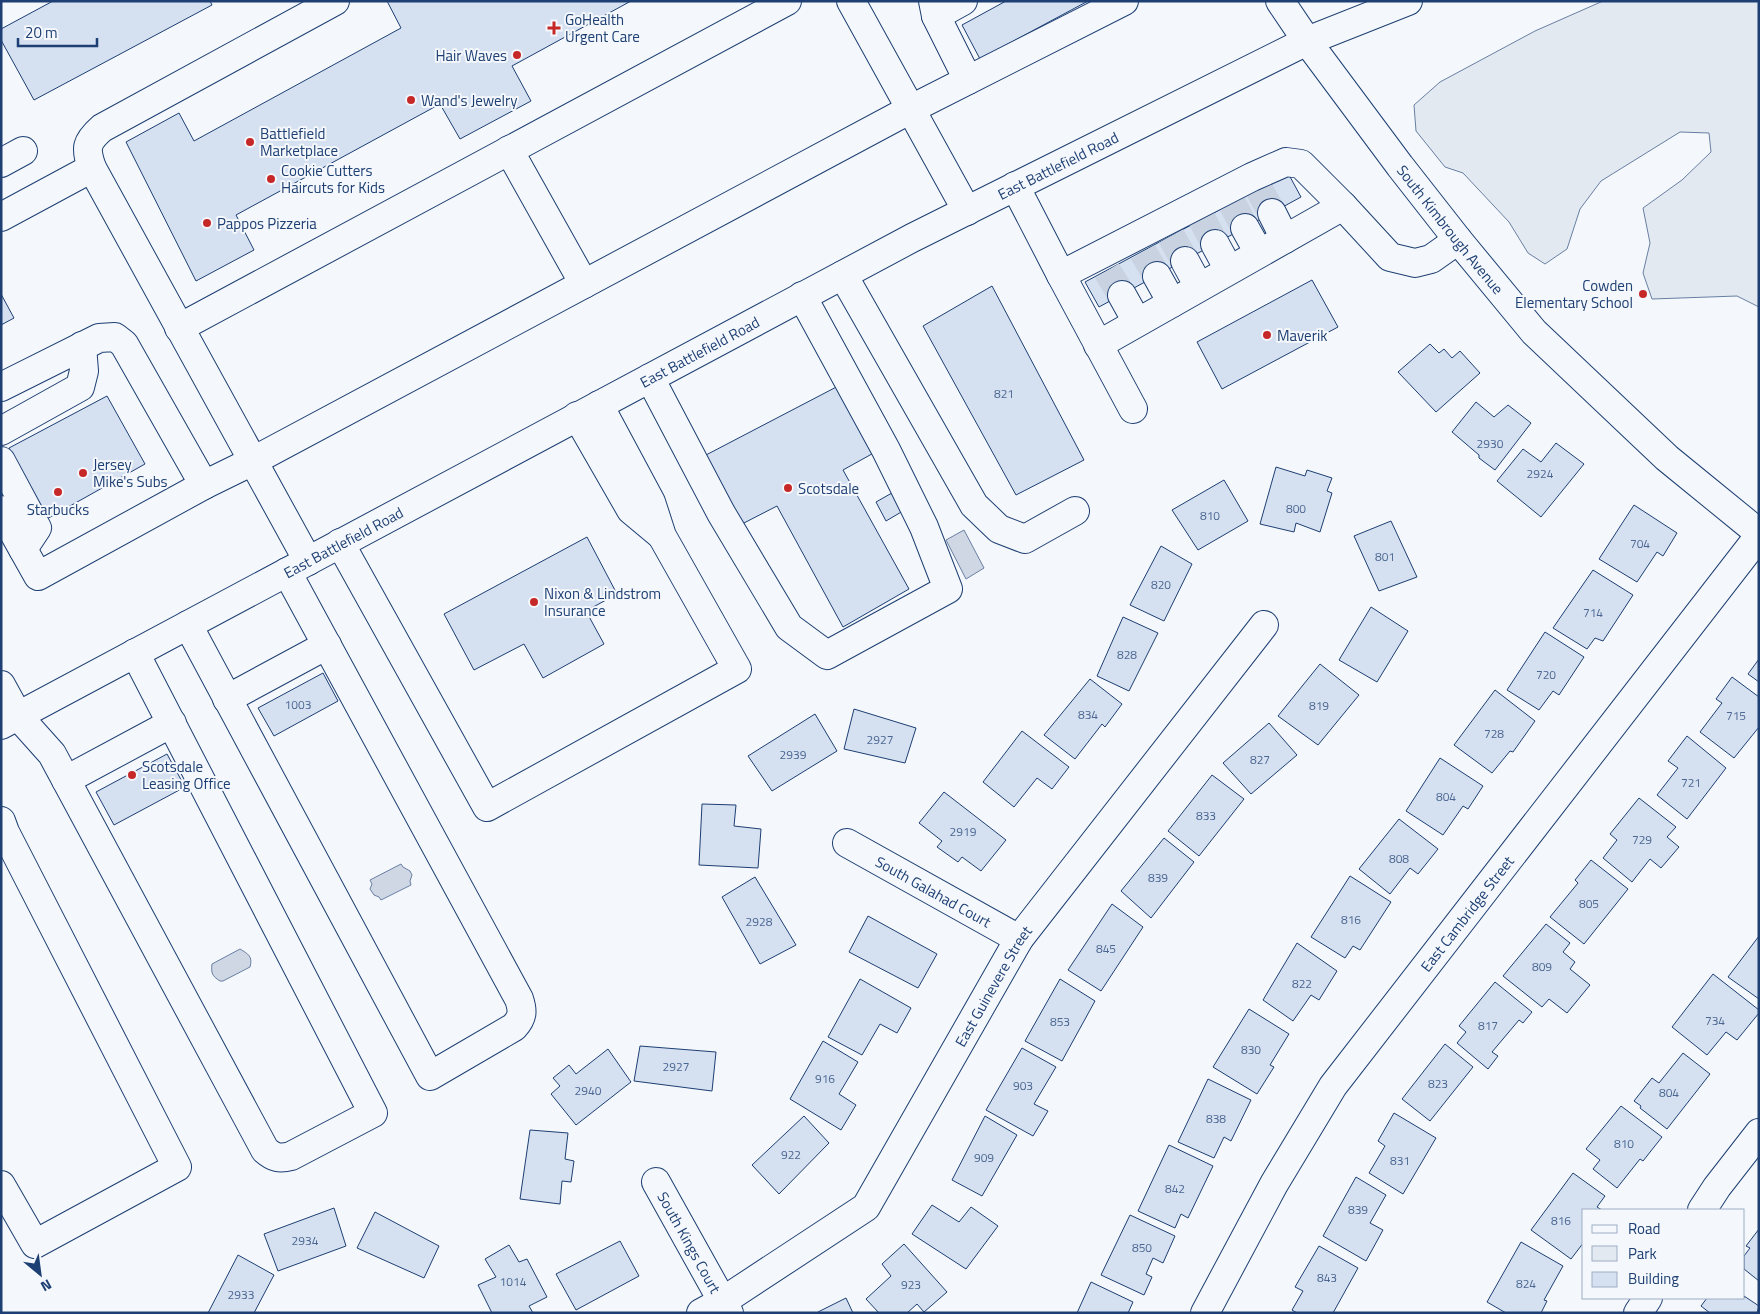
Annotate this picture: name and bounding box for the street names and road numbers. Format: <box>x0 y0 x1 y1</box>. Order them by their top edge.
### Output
street label: East Battlefield Road <box>993 125 1122 205</box>
street label: South Kimbrough Avenue <box>1392 160 1509 299</box>
street label: East Battlefield Road <box>635 310 763 393</box>
street label: East Battlefield Road <box>279 501 407 584</box>
street label: South Galahad Court <box>871 850 996 933</box>
street label: East Cambridge Street <box>1414 850 1519 976</box>
street label: East Guinevere Street <box>948 920 1037 1051</box>
street label: South Kings Court <box>652 1187 727 1298</box>

